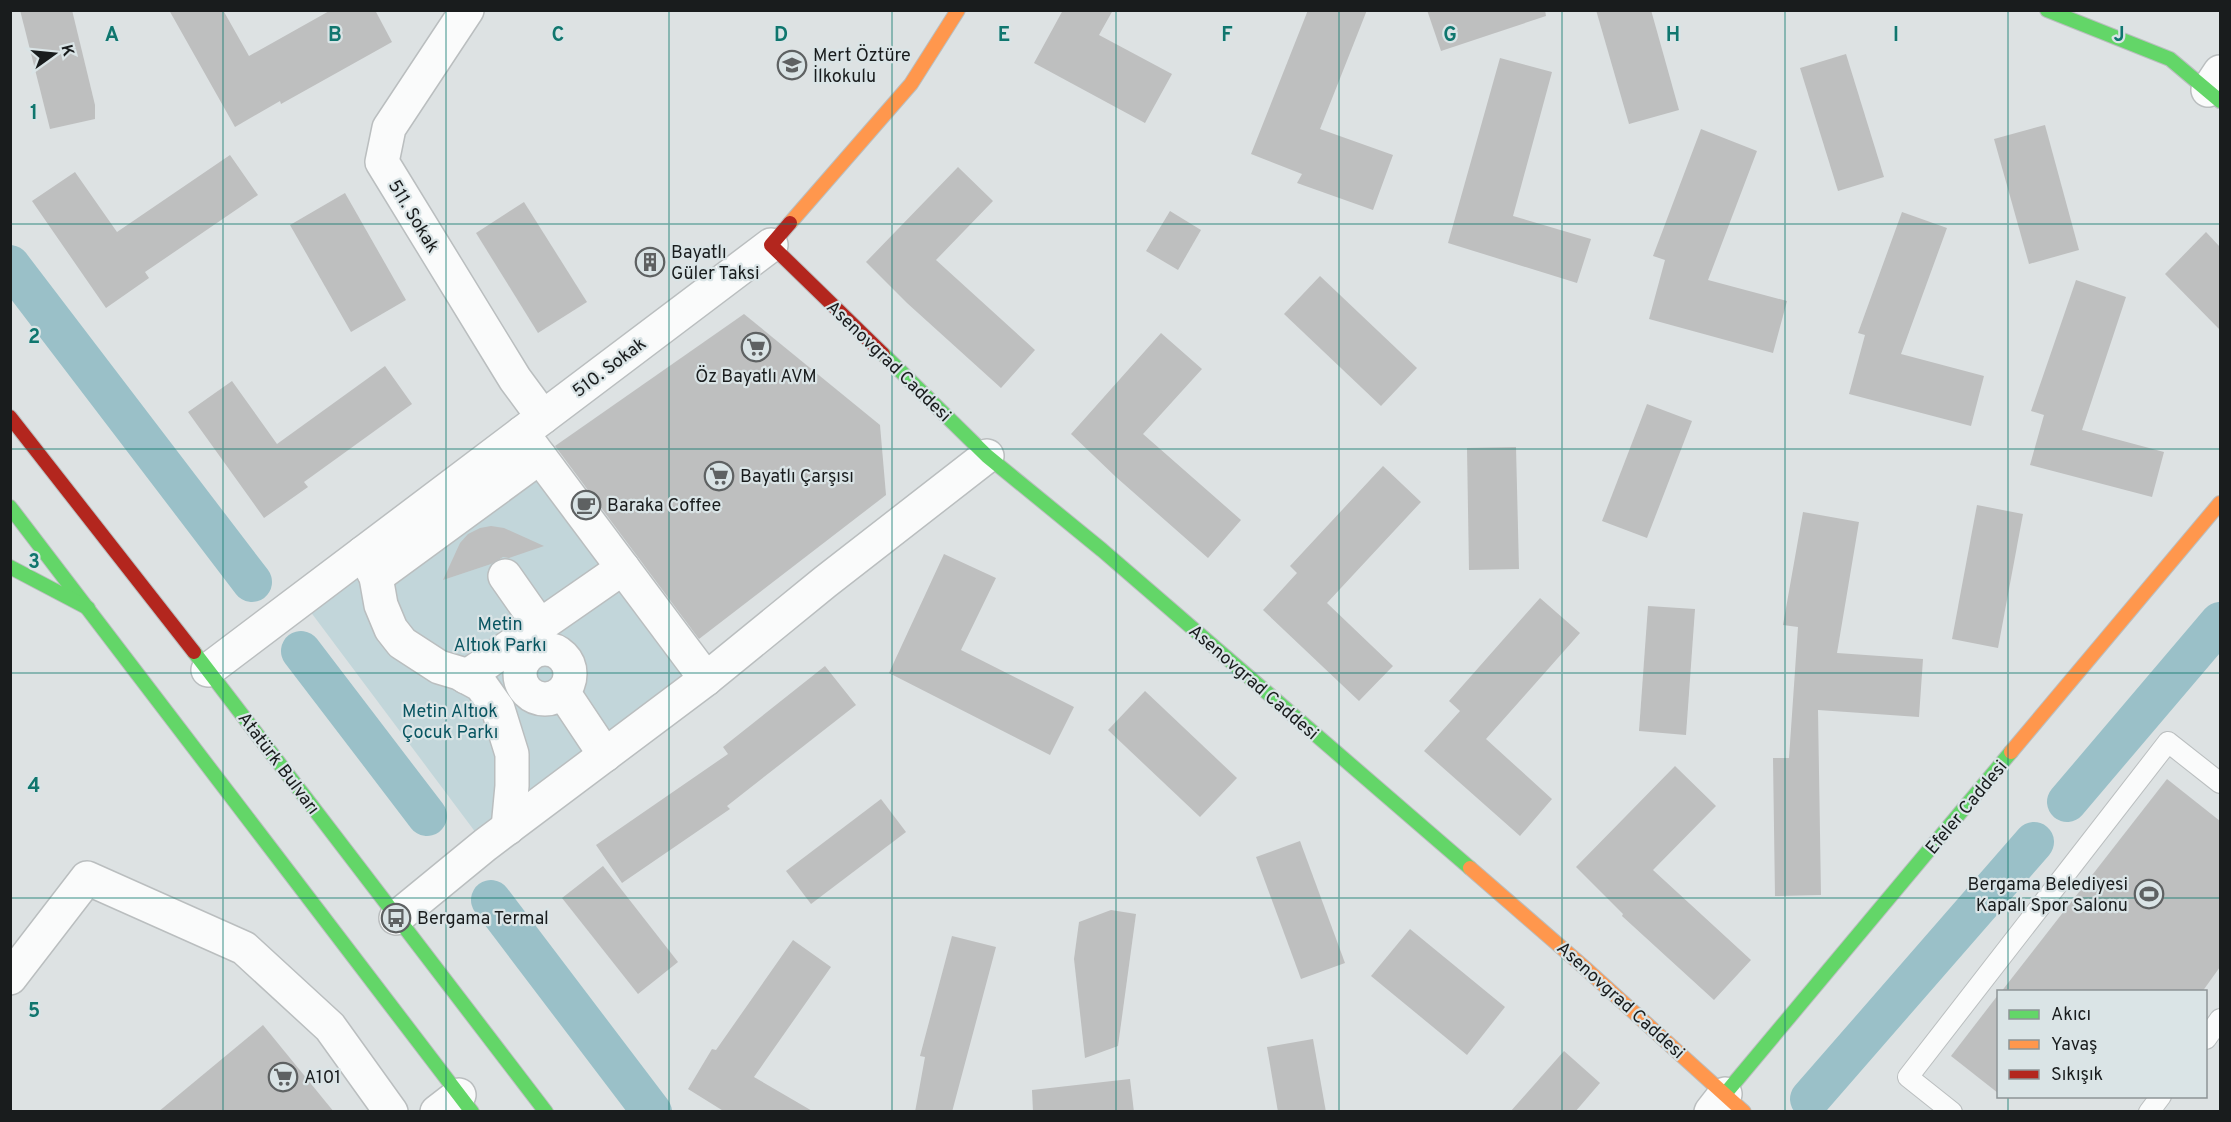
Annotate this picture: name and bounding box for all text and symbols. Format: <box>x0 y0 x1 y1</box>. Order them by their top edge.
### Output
text: A <box>105 23 119 49</box>
text: B <box>328 23 342 49</box>
text: C <box>552 23 564 49</box>
text: D <box>774 23 788 49</box>
text: E <box>998 23 1010 49</box>
text: F <box>1221 23 1233 49</box>
text: G <box>1443 23 1457 49</box>
text: H <box>1666 23 1680 49</box>
text: I <box>1893 23 1899 49</box>
text: J <box>2113 23 2125 49</box>
north arrow <box>24 24 84 84</box>
text: K <box>55 43 78 59</box>
place label: Mert Öztüre İlkokulu <box>813 43 911 89</box>
school or university icon: Mert Öztüre İlkokulu <box>776 49 808 81</box>
text: 1 <box>30 101 38 127</box>
street label: 511. Sokak <box>382 176 444 258</box>
place label: Bayatlı Güler Taksi <box>671 242 760 286</box>
building icon: Bayatlı Güler Taksi <box>634 246 666 278</box>
street label: Asenovgrad Caddesi <box>821 297 955 428</box>
text: 2 <box>28 325 40 351</box>
supermarket icon: Öz Bayatlı AVM <box>740 331 772 363</box>
street label: 510. Sokak <box>568 333 651 403</box>
place label: Öz Bayatlı AVM <box>695 364 817 389</box>
supermarket icon: Bayatlı Çarşısı <box>703 460 735 492</box>
place label: Bayatlı Çarşısı <box>740 466 854 489</box>
cafe icon: Baraka Coffee <box>570 489 602 521</box>
place label: Baraka Coffee <box>607 495 721 518</box>
text: 3 <box>28 550 40 576</box>
park label: Metin Altıok Parkı <box>453 614 547 658</box>
street label: Asenovgrad Caddesi <box>1183 620 1323 746</box>
park label: Metin Altıok Çocuk Parkı <box>402 701 498 745</box>
street label: Atatürk Bulvarı <box>232 708 324 820</box>
street label: Efeler Caddesi <box>1921 756 2013 860</box>
text: 4 <box>28 774 40 800</box>
place label: Bergama Belediyesi Kapalı Spor Salonu <box>1968 874 2128 918</box>
sports icon: Bergama Belediyesi Kapalı Spor Salonu <box>2133 878 2165 910</box>
bus stop icon: Bergama Termal <box>380 902 412 934</box>
place label: Bergama Termal <box>417 908 549 931</box>
street label: Asenovgrad Caddesi <box>1551 937 1689 1065</box>
legend <box>1997 990 2207 1098</box>
text: 5 <box>28 999 40 1025</box>
text: Akıcı <box>2051 1004 2091 1027</box>
text: Yavaş <box>2051 1034 2097 1057</box>
supermarket icon: A101 <box>267 1061 299 1093</box>
text: Sıkışık <box>2051 1064 2103 1087</box>
place label: A101 <box>304 1067 341 1090</box>

